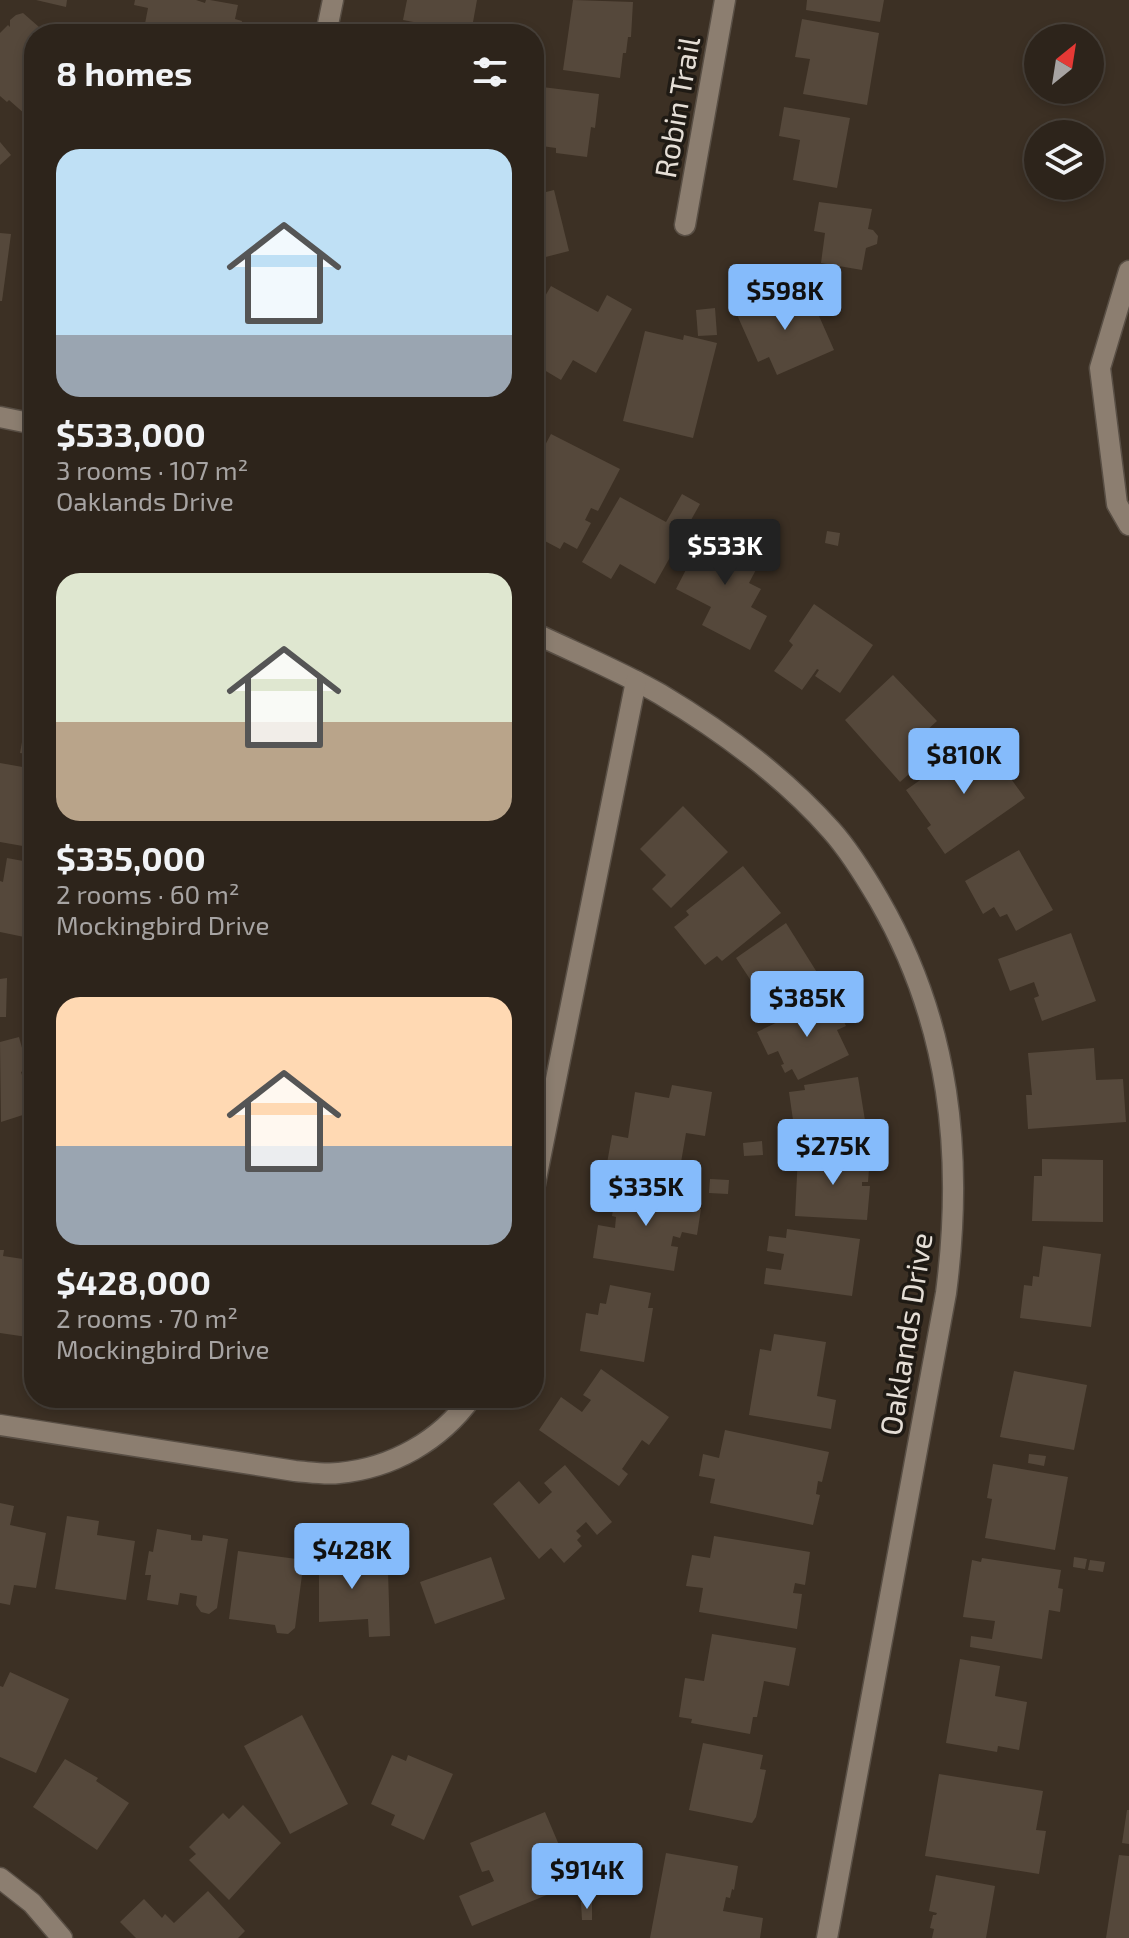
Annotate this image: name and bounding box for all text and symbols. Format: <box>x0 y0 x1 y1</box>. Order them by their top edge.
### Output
north arrow <box>1024 24 1104 104</box>
map controls <box>1024 24 1104 200</box>
street label: Robin Trail <box>646 33 706 180</box>
icon: filters <box>468 50 512 94</box>
text: 8 homes <box>56 52 192 93</box>
button: layers <box>1024 120 1104 200</box>
icon: home <box>212 201 356 345</box>
pin: $598K <box>729 264 841 332</box>
text: $598K <box>746 274 824 305</box>
text: $533,000 <box>56 413 206 454</box>
text: 3 rooms · 107 m² <box>56 454 248 485</box>
text: Oaklands Drive <box>56 485 234 516</box>
pin: $533K <box>669 519 781 587</box>
text: $533K <box>687 529 763 560</box>
icon: home <box>212 625 356 769</box>
pin: $810K <box>908 728 1020 796</box>
text: $810K <box>926 738 1002 769</box>
text: $335,000 <box>56 837 206 878</box>
text: 2 rooms · 60 m² <box>56 878 240 909</box>
text: Mockingbird Drive <box>56 909 269 940</box>
pin: $385K <box>751 971 863 1039</box>
text: $385K <box>769 981 845 1012</box>
icon: home <box>212 1049 356 1193</box>
pin: $275K <box>777 1119 889 1187</box>
text: $275K <box>796 1129 870 1160</box>
pin: $335K <box>590 1160 702 1228</box>
text: $335K <box>608 1170 684 1201</box>
street label: Oaklands Drive <box>871 1230 939 1438</box>
text: $428,000 <box>56 1261 211 1302</box>
text: 2 rooms · 70 m² <box>56 1302 238 1333</box>
text: Mockingbird Drive <box>56 1333 269 1364</box>
pin: $428K <box>296 1523 408 1591</box>
text: $428K <box>312 1533 392 1564</box>
pin: $914K <box>531 1843 643 1911</box>
text: $914K <box>550 1853 624 1884</box>

